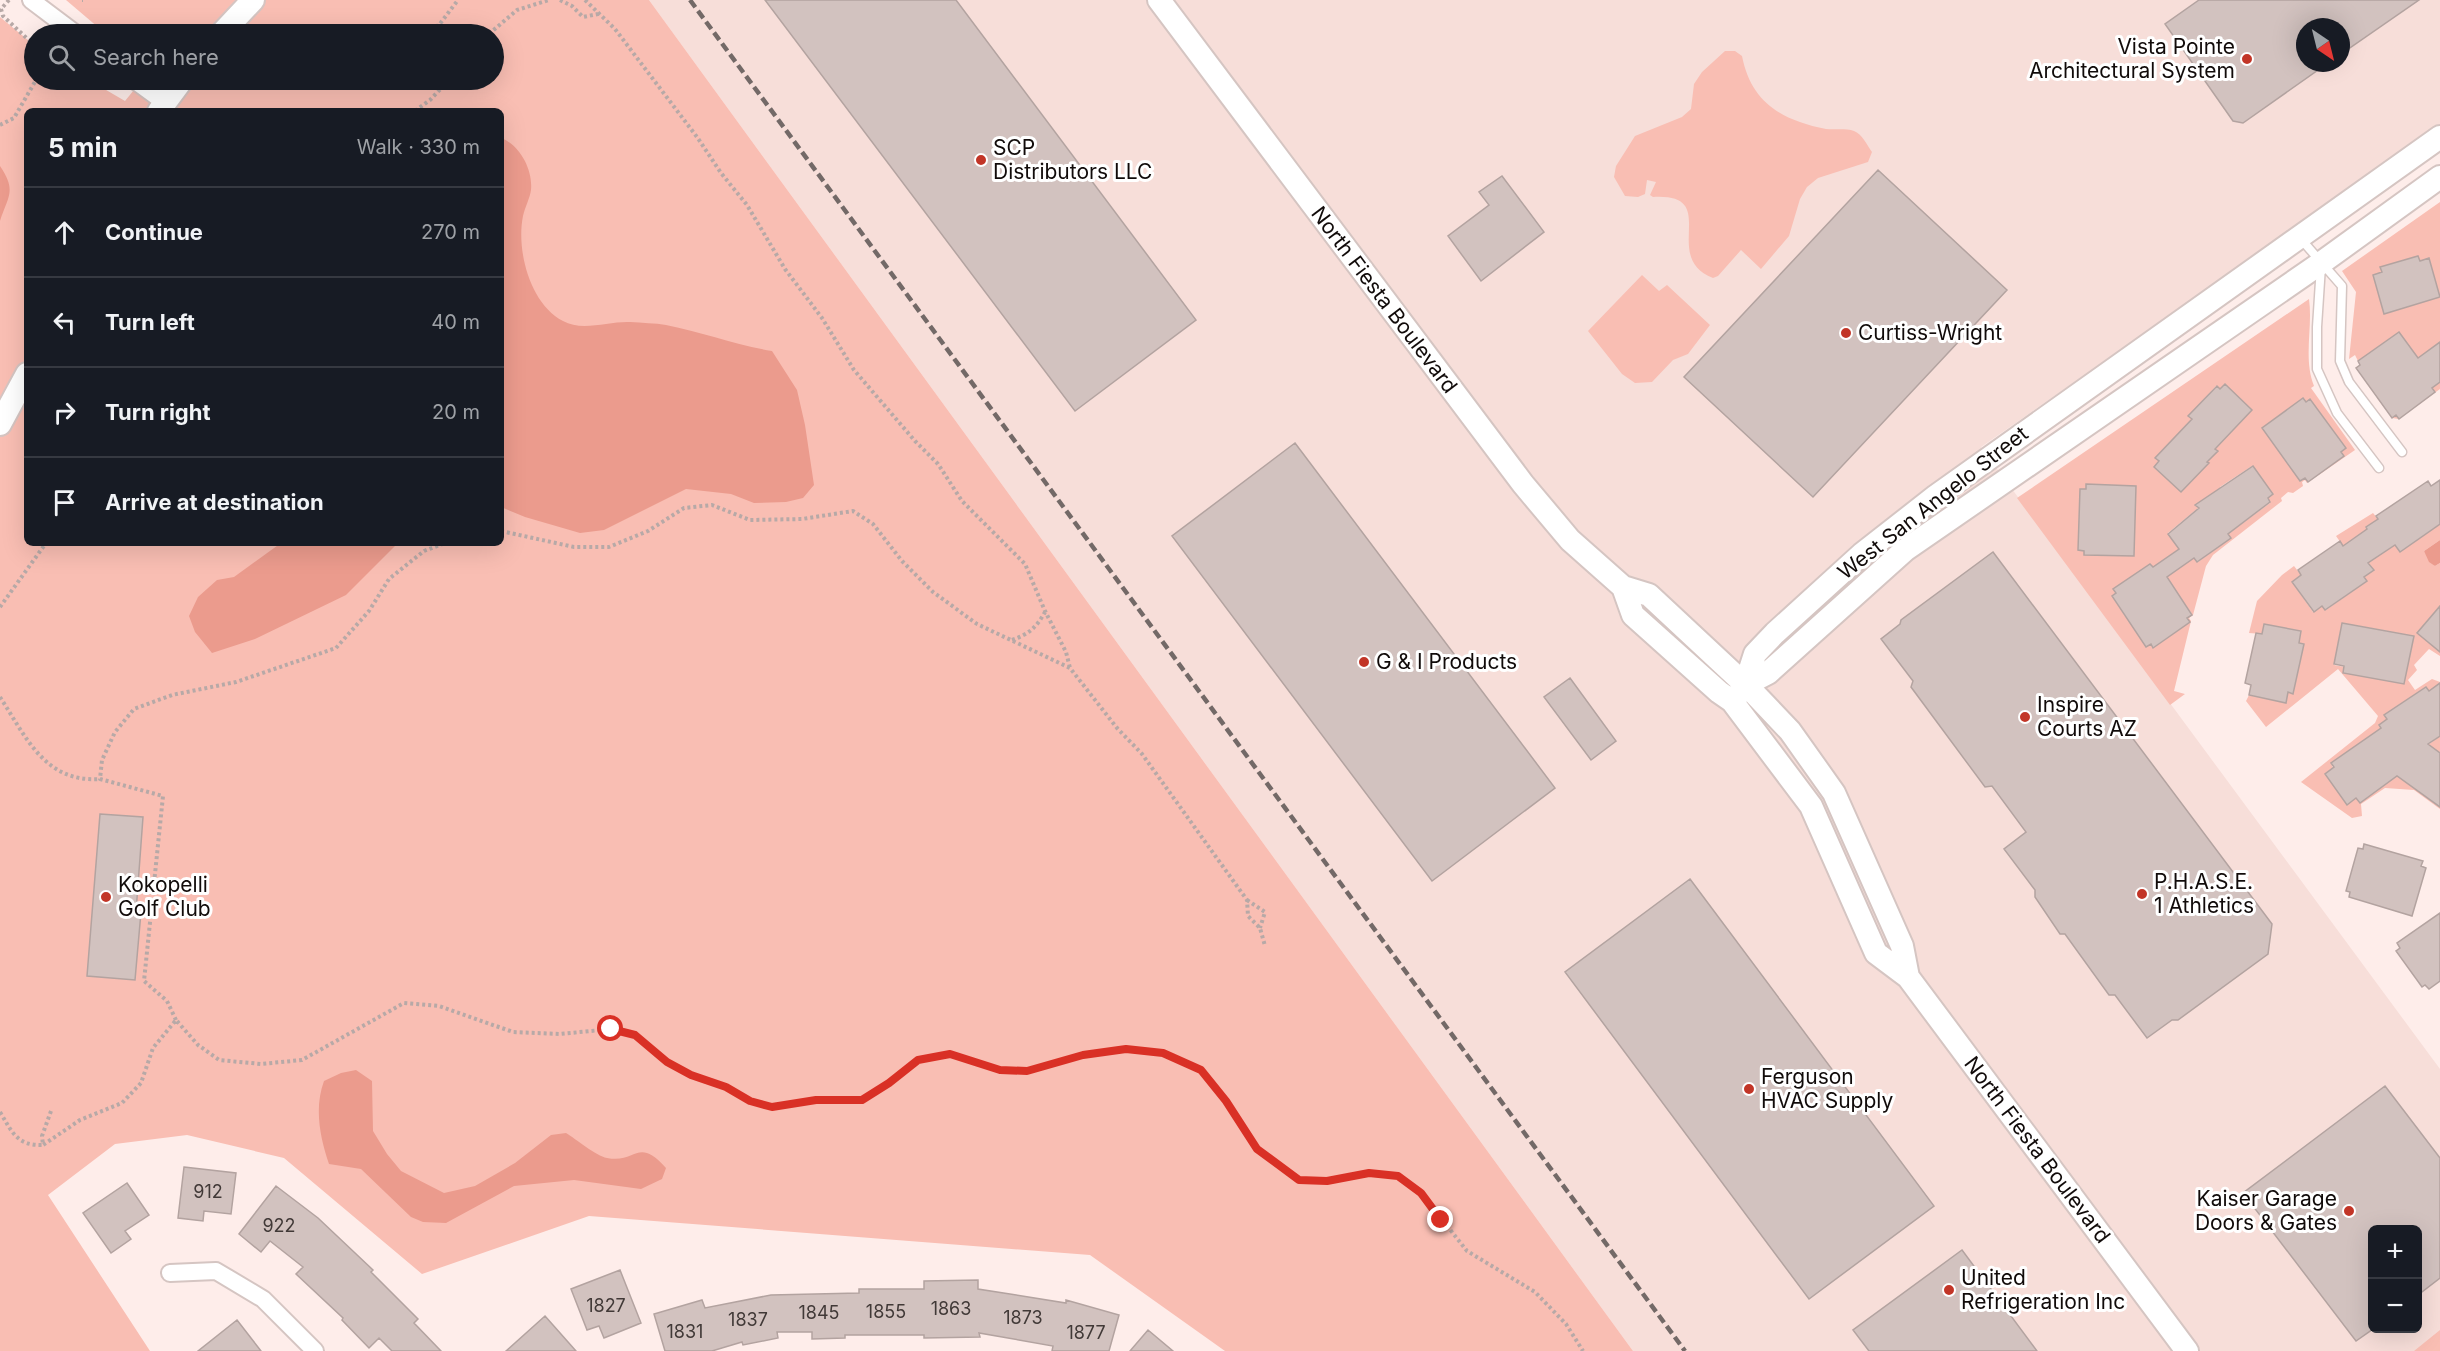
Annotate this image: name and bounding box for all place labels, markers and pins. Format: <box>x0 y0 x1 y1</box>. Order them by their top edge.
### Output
place label: Vista Pointe Architectural System <box>2029 34 2235 83</box>
marker: Vista Pointe Architectural System <box>2240 52 2254 66</box>
place label: SCP Distributors LLC <box>993 135 1152 184</box>
marker: SCP Distributors LLC <box>974 153 988 167</box>
place label: Curtiss-Wright <box>1858 320 2002 345</box>
marker: Curtiss-Wright <box>1839 326 1853 340</box>
place label: G & I Products <box>1376 649 1517 674</box>
marker: G & I Products <box>1357 655 1371 669</box>
place label: Inspire Courts AZ <box>2037 692 2137 741</box>
marker: Inspire Courts AZ <box>2018 710 2032 724</box>
place label: P.H.A.S.E. 1 Athletics <box>2154 869 2254 918</box>
place label: Kokopelli Golf Club <box>118 872 211 921</box>
marker: P.H.A.S.E. 1 Athletics <box>2135 887 2149 901</box>
marker: Kokopelli Golf Club <box>99 890 113 904</box>
place label: Ferguson HVAC Supply <box>1761 1064 1893 1113</box>
marker: Ferguson HVAC Supply <box>1742 1082 1756 1096</box>
place label: Kaiser Garage Doors & Gates <box>2195 1186 2337 1235</box>
marker: Kaiser Garage Doors & Gates <box>2342 1204 2356 1218</box>
place label: United Refrigeration Inc <box>1961 1265 2125 1314</box>
marker: United Refrigeration Inc <box>1942 1283 1956 1297</box>

